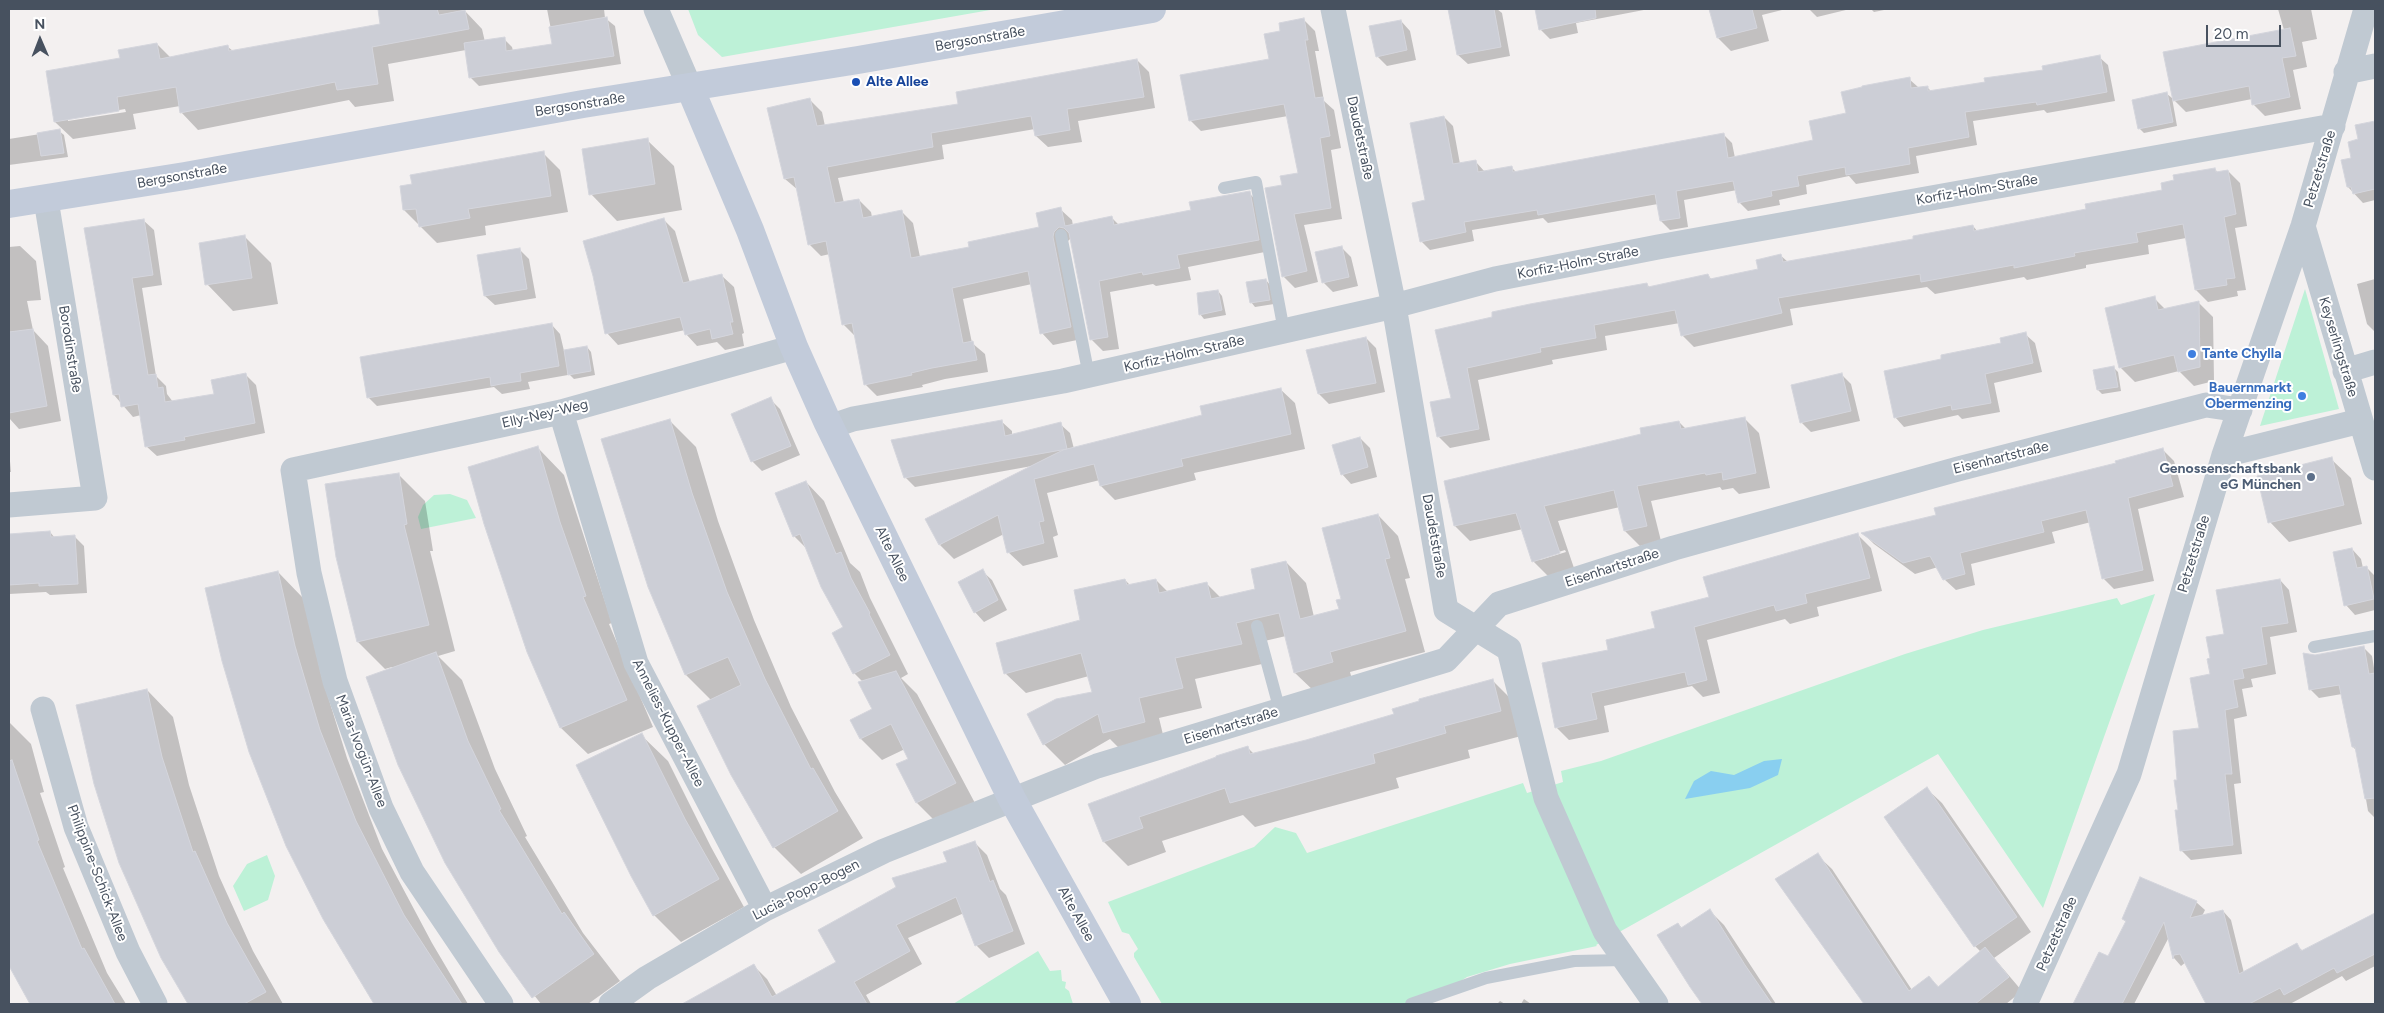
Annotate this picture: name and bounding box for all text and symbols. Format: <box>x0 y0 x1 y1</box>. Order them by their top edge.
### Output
north arrow <box>15 15 65 65</box>
scale bar <box>2209 15 2284 47</box>
text: N <box>34 16 45 33</box>
street label: Bergsonstraße <box>934 23 1026 55</box>
text: 20 m <box>2214 25 2248 43</box>
place label: Alte Allee <box>866 74 928 90</box>
marker: Alte Allee <box>850 76 862 88</box>
street label: Bergsonstraße <box>534 90 626 120</box>
street label: Daudetstraße <box>1343 95 1377 181</box>
street label: Petzetstraße <box>2300 128 2340 210</box>
street label: Bergsonstraße <box>136 160 228 192</box>
street label: Korfiz-Holm-Straße <box>1915 171 2039 209</box>
street label: Korfiz-Holm-Straße <box>1516 243 1640 283</box>
street label: Keyserlingstraße <box>2315 295 2361 399</box>
street label: Borodinstraße <box>55 304 85 394</box>
street label: Korfiz-Holm-Straße <box>1122 332 1246 376</box>
place label: Tante Chylla <box>2202 346 2282 362</box>
marker: Tante Chylla <box>2186 348 2198 360</box>
place label: Bauernmarkt Obermenzing <box>2205 380 2292 412</box>
marker: Bauernmarkt Obermenzing <box>2296 390 2308 402</box>
street label: Elly-Ney-Weg <box>500 396 590 432</box>
street label: Eisenhartstraße <box>1952 438 2050 478</box>
place label: Genossenschaftsbank eG München <box>2159 461 2301 494</box>
marker: Genossenschaftsbank eG München <box>2305 471 2317 483</box>
street label: Daudetstraße <box>1418 493 1450 579</box>
street label: Petzetstraße <box>2174 513 2214 595</box>
street label: Alte Allee <box>871 523 913 585</box>
street label: Eisenhartstraße <box>1563 545 1661 591</box>
street label: Annelies-Kupper-Allee <box>628 656 708 790</box>
street label: Maria-Ivogün-Allee <box>332 692 390 810</box>
street label: Eisenhartstraße <box>1182 704 1280 748</box>
street label: Philippine-Schick-Allee <box>63 802 131 944</box>
street label: Lucia-Popp-Bogen <box>750 856 862 924</box>
street label: Alte Allee <box>1054 884 1098 944</box>
street label: Petzetstraße <box>2033 894 2081 974</box>

